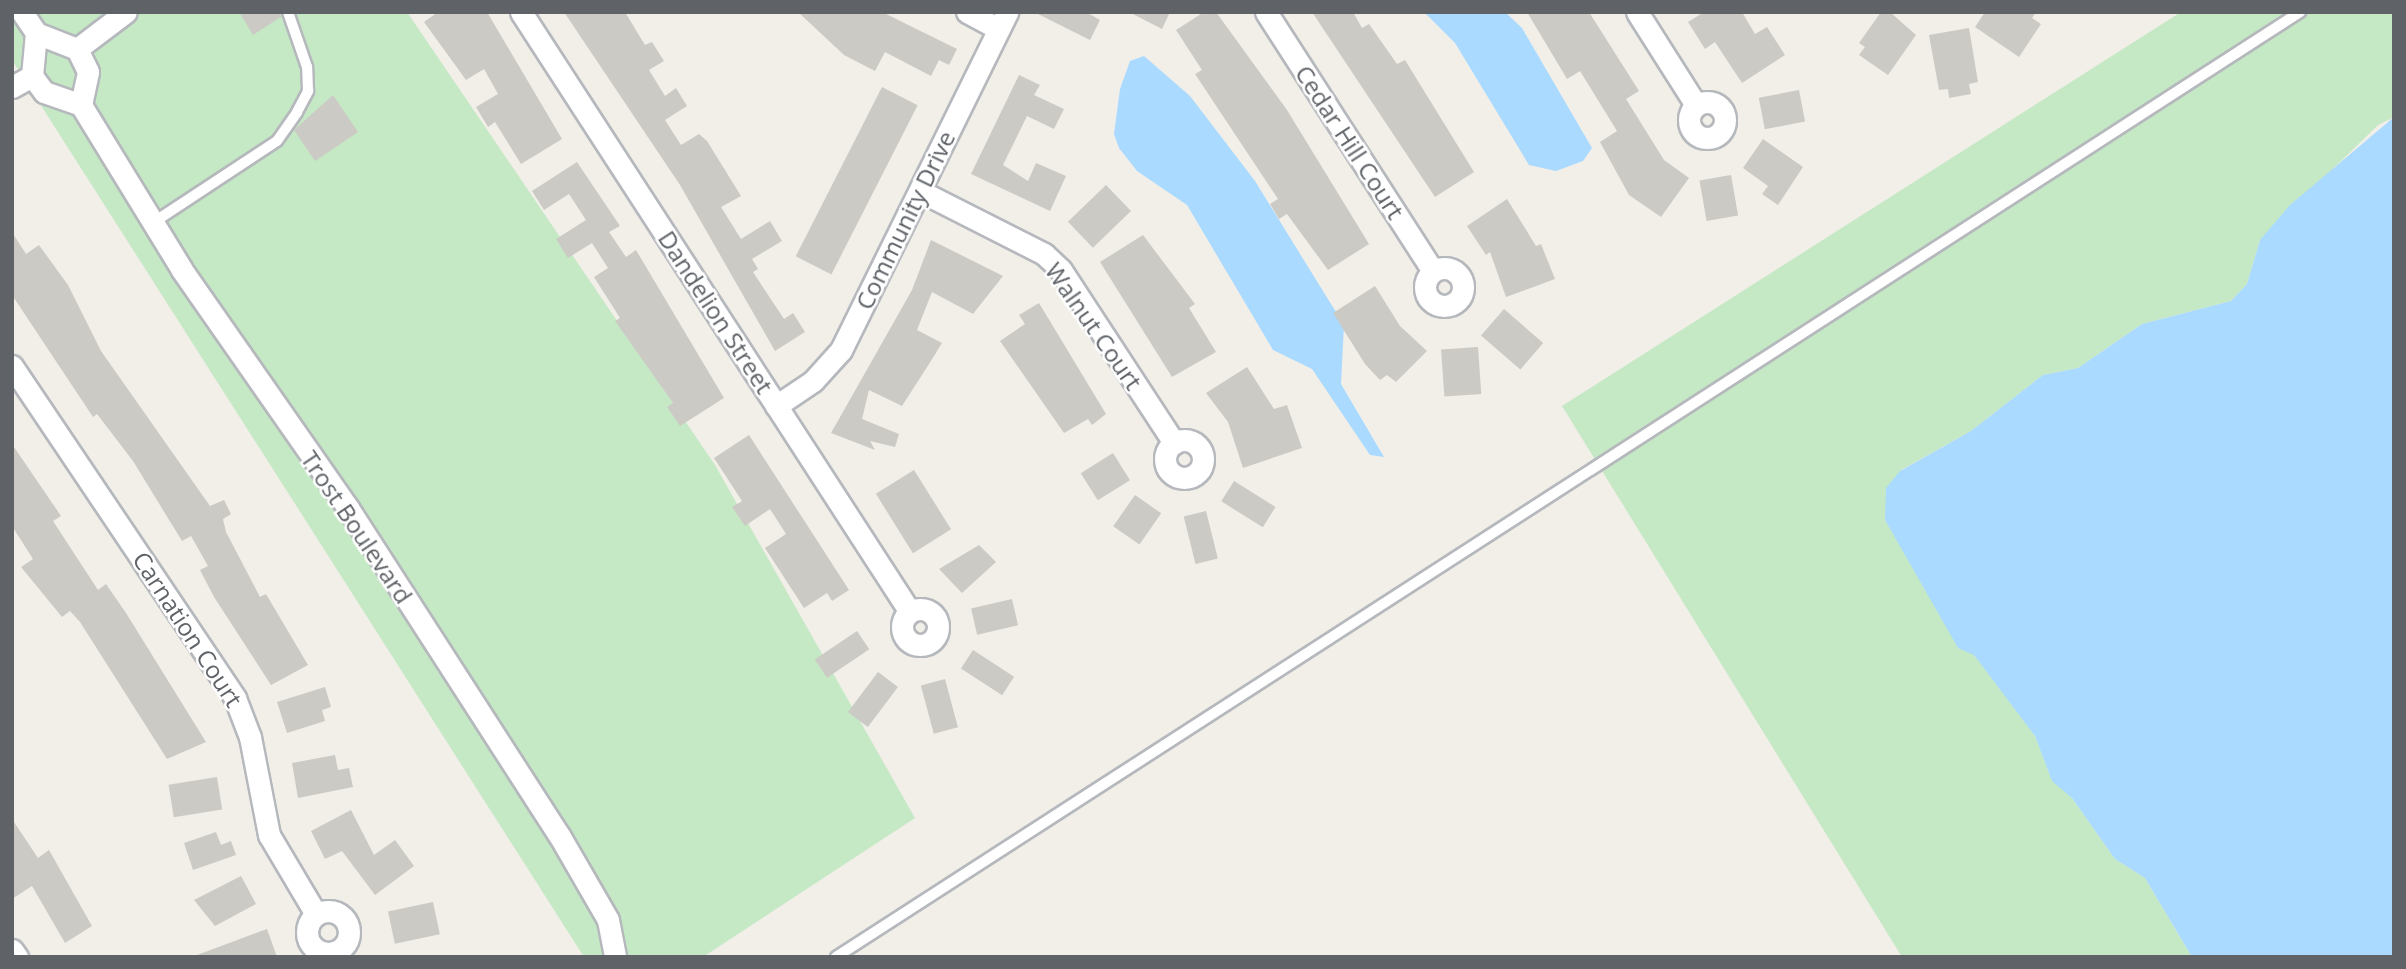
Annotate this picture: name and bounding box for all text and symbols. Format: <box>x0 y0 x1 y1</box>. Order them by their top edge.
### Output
street label: Cedar Hill Court <box>1290 60 1410 224</box>
street label: Community Drive <box>849 126 961 314</box>
street label: Dandelion Street <box>653 225 779 399</box>
street label: Walnut Court <box>1040 257 1148 395</box>
street label: Trost Boulevard <box>295 445 419 609</box>
street label: Carnation Court <box>127 546 249 712</box>

